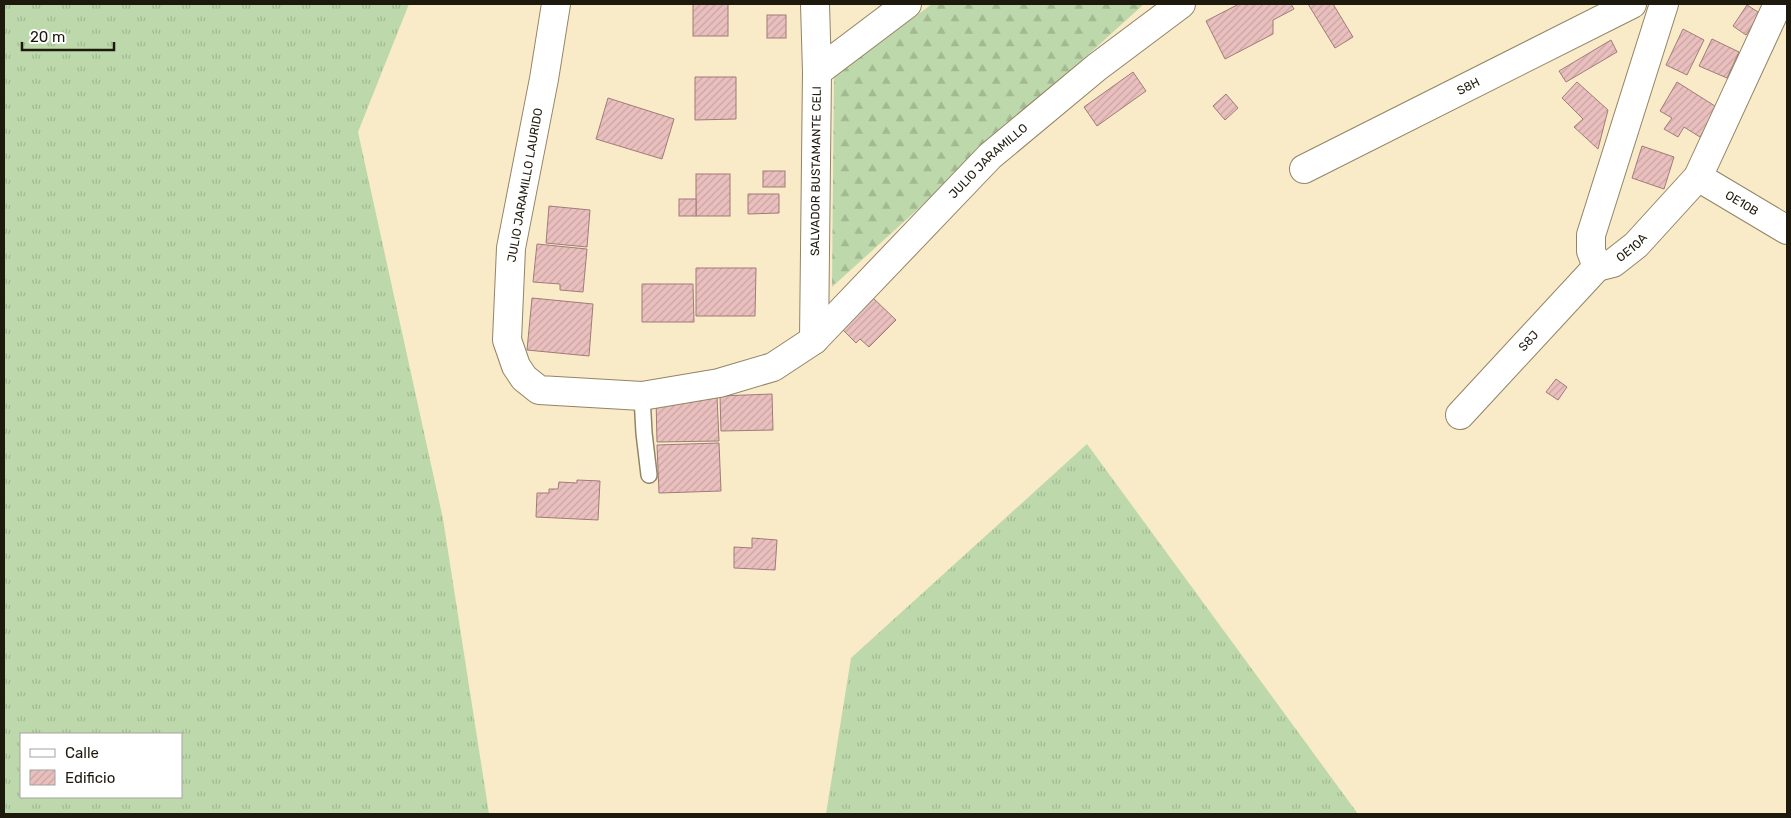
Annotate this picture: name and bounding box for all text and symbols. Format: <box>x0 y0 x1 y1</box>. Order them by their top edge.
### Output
scale bar <box>22 20 115 52</box>
text: 20 m <box>30 28 65 46</box>
street label: S8H <box>1455 75 1482 98</box>
street label: SALVADOR BUSTAMANTE CELI <box>808 86 824 256</box>
street label: JULIO JARAMILLO LAURIDO <box>505 107 545 263</box>
street label: JULIO JARAMILLO <box>946 121 1030 201</box>
street label: OE10B <box>1723 188 1761 218</box>
street label: OE10A <box>1614 231 1650 265</box>
street label: S8J <box>1516 328 1541 354</box>
legend <box>20 733 182 798</box>
text: Calle <box>65 744 99 762</box>
text: Edificio <box>65 769 115 787</box>

